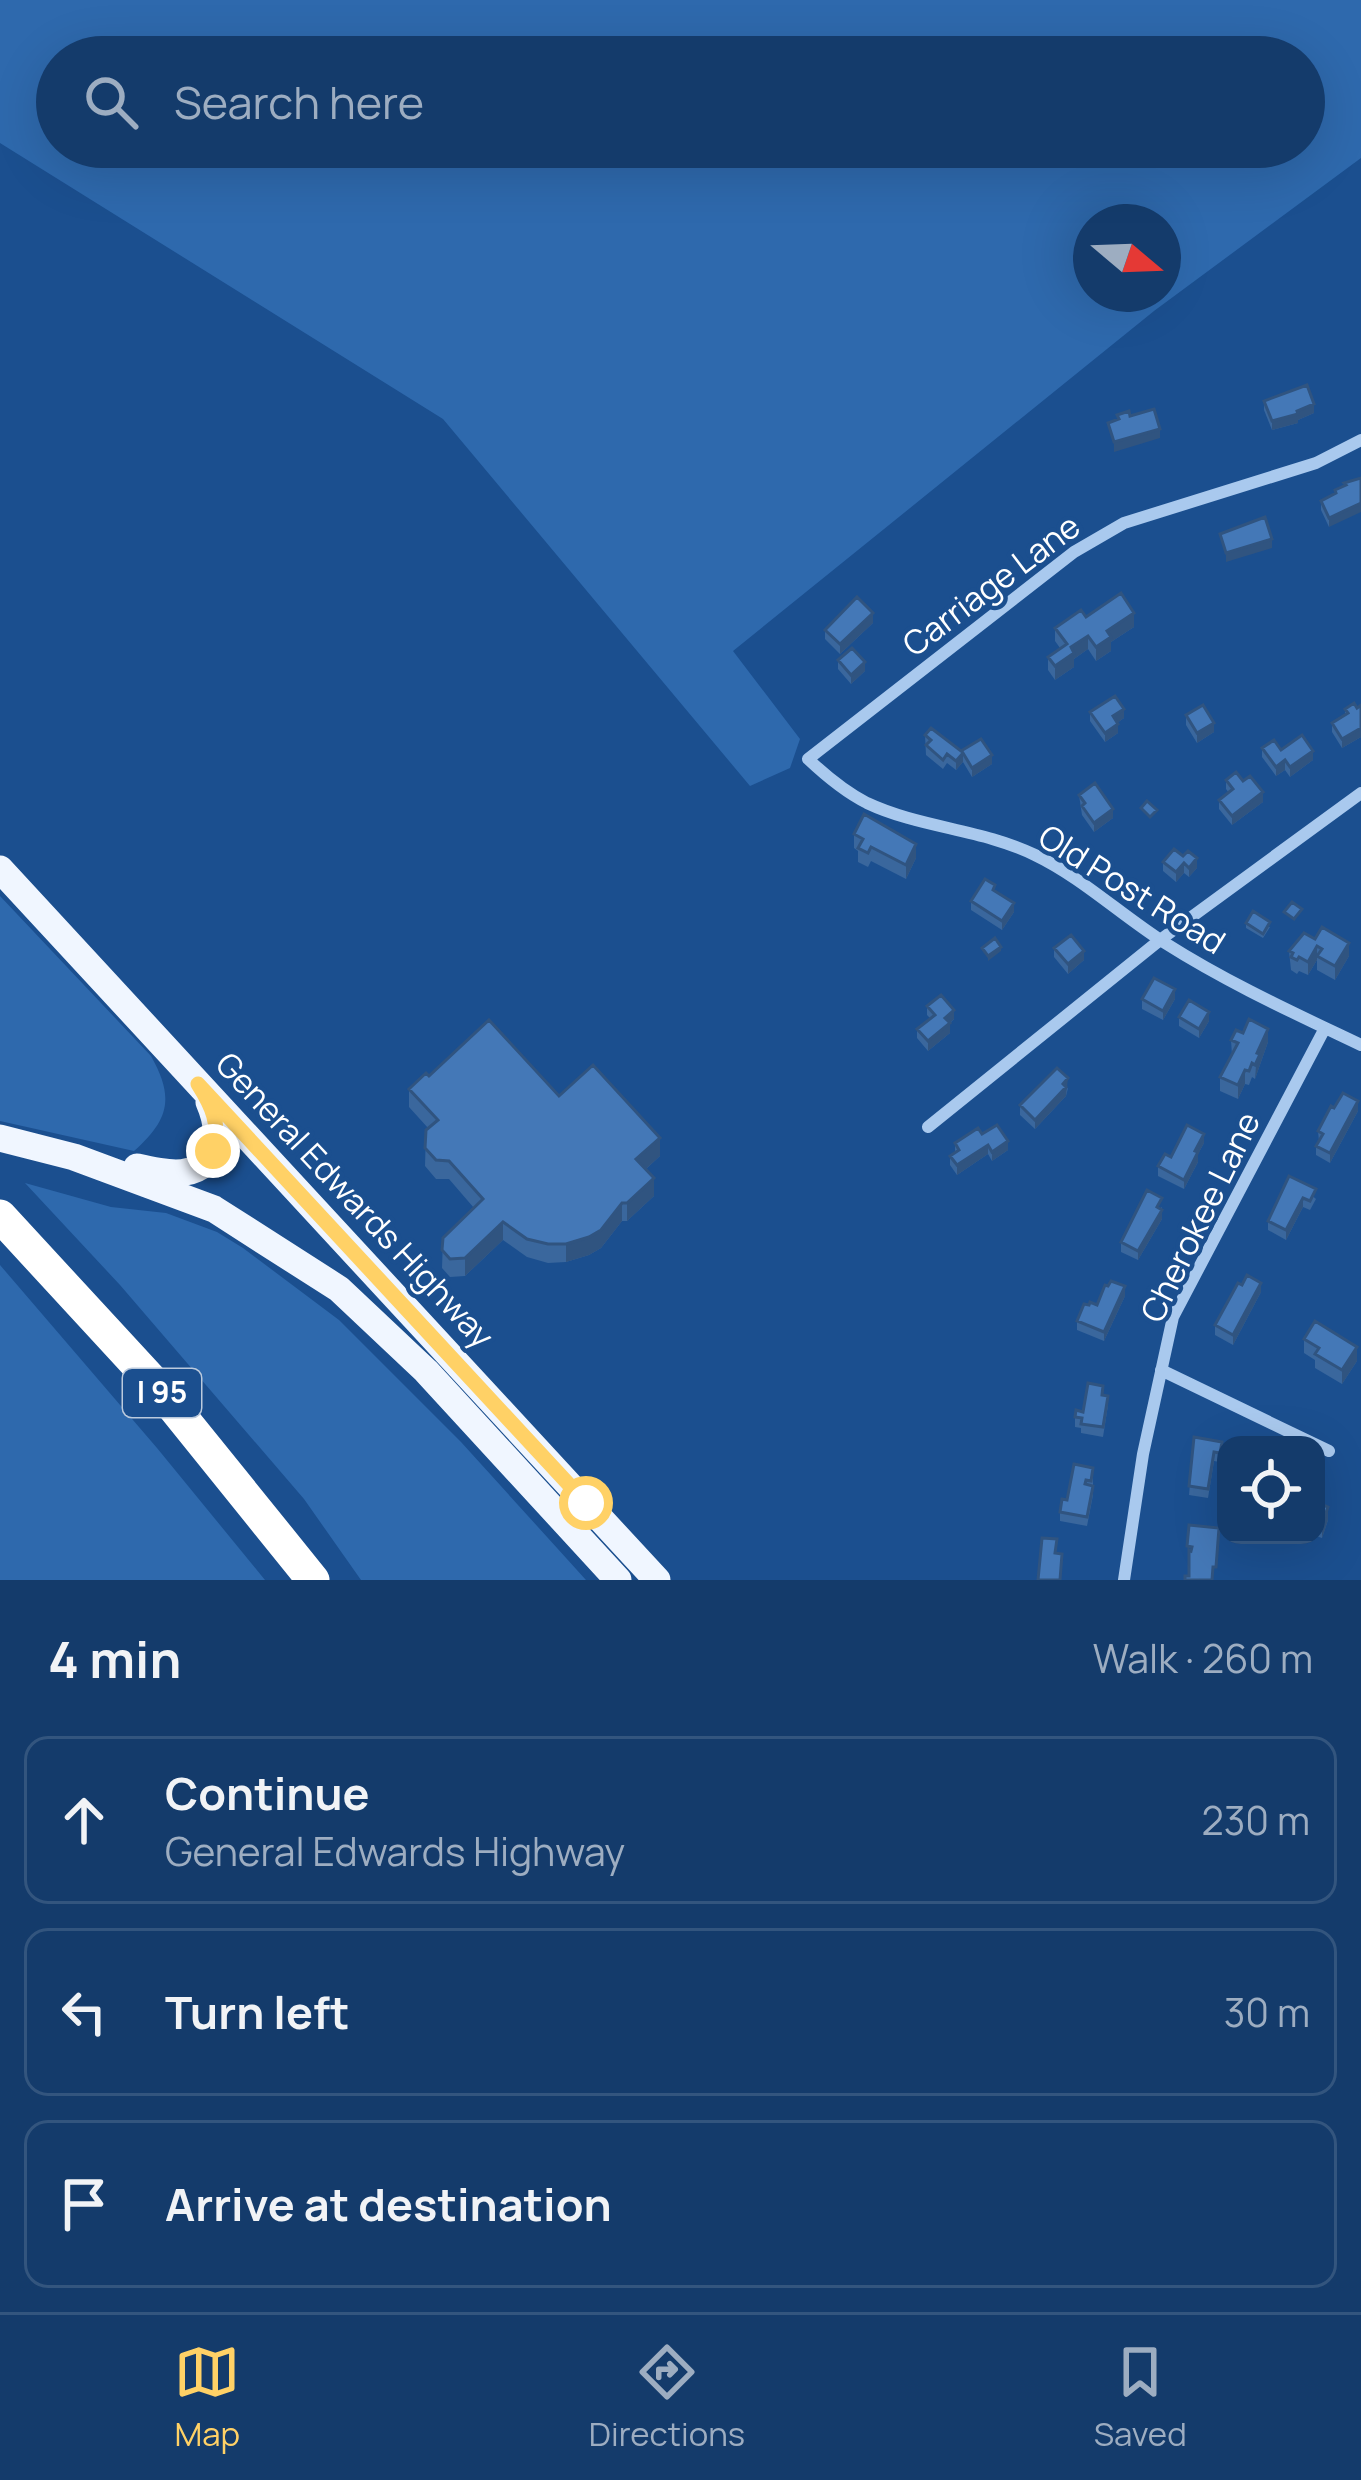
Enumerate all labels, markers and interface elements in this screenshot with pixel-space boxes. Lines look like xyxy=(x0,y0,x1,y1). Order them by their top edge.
search box xyxy=(36,36,1325,168)
icon: search xyxy=(78,69,144,135)
text: Search here xyxy=(174,71,424,133)
north arrow xyxy=(1073,204,1181,312)
street label: Carriage Lane xyxy=(893,503,1089,666)
street label: Old Post Road xyxy=(1030,813,1234,964)
street label: General Edwards Highway xyxy=(206,1042,505,1357)
street label: Cherokee Lane xyxy=(1129,1104,1270,1329)
route end xyxy=(186,1124,240,1178)
road number: I 95 xyxy=(123,1369,201,1417)
map controls xyxy=(1217,1436,1325,1544)
button: locate xyxy=(1217,1436,1325,1544)
route start xyxy=(559,1476,613,1530)
text: 4 min xyxy=(48,1624,181,1693)
text: Walk · 260 m xyxy=(1093,1631,1313,1685)
text: Continue xyxy=(165,1762,370,1824)
icon: ahead xyxy=(51,1787,117,1853)
text: 230 m xyxy=(1202,1793,1310,1847)
text: General Edwards Highway xyxy=(165,1824,625,1878)
icon: left xyxy=(51,1979,117,2045)
text: Turn left xyxy=(165,1981,350,2043)
text: 30 m xyxy=(1224,1985,1310,2039)
icon: arrive xyxy=(51,2171,117,2237)
text: Arrive at destination xyxy=(165,2173,612,2235)
tab: Map xyxy=(174,2339,240,2456)
tab: Directions xyxy=(589,2339,745,2456)
tab: Saved xyxy=(1094,2339,1187,2456)

